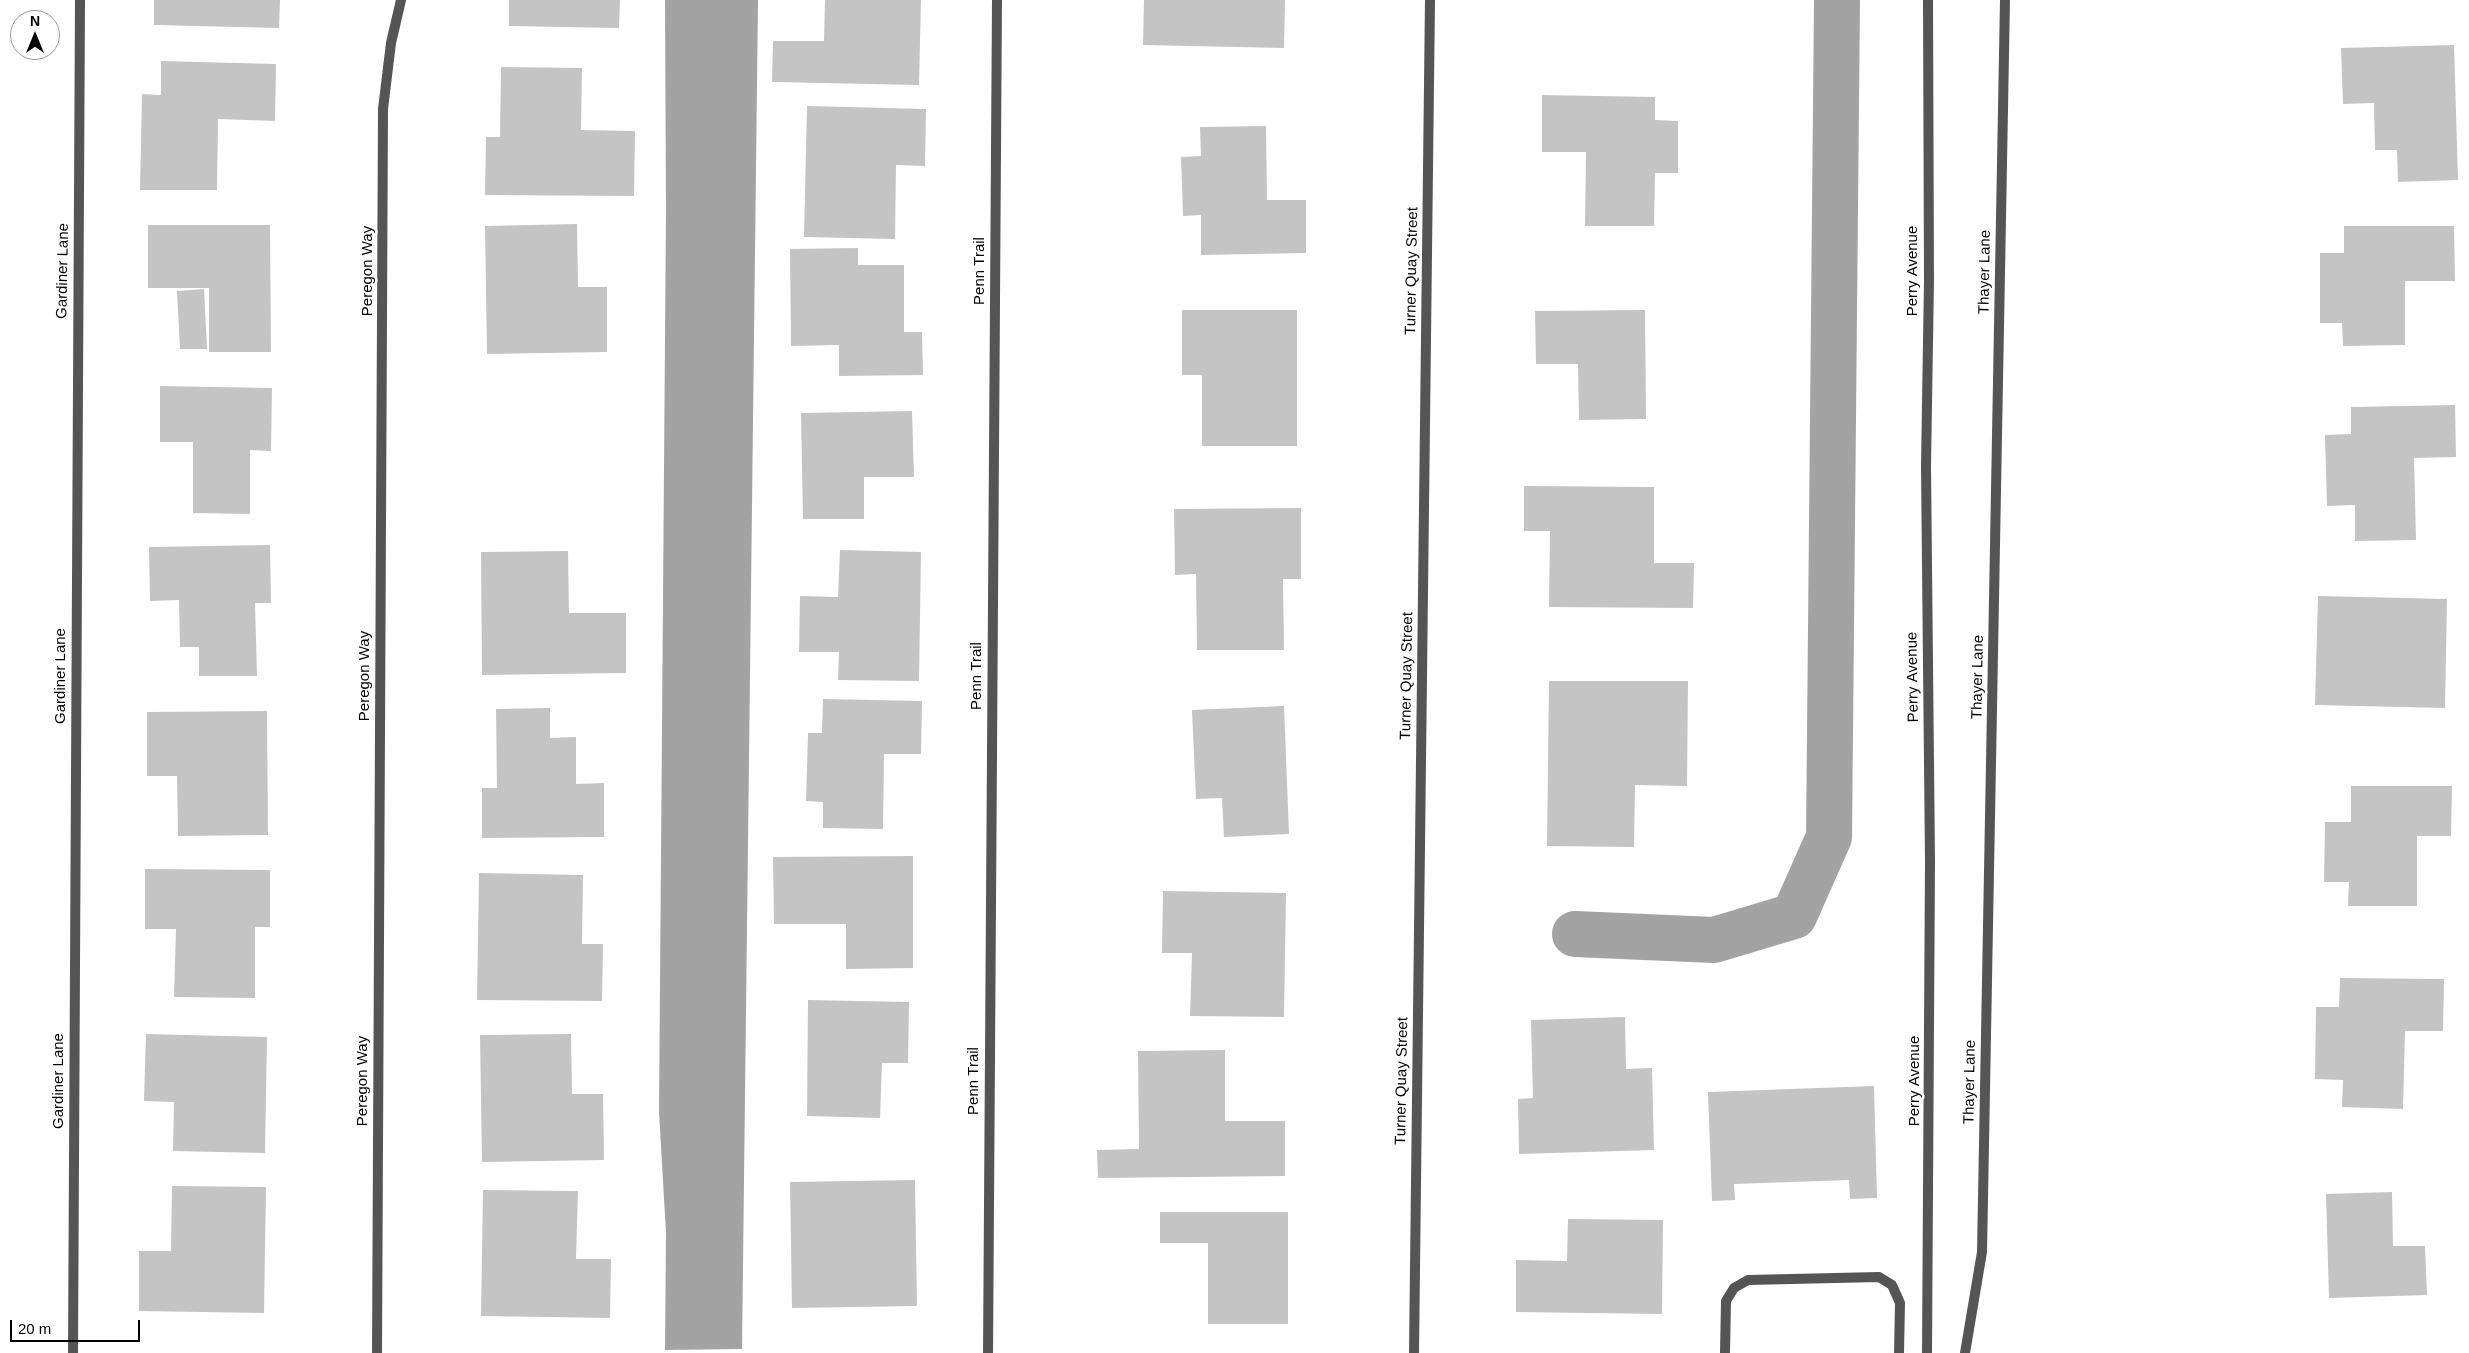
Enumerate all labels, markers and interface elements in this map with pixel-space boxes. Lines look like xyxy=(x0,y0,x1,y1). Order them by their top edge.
north arrow xyxy=(10,10,60,60)
text: N xyxy=(30,13,40,29)
street label: Turner Quay Street xyxy=(1402,207,1422,335)
street label: Gardiner Lane xyxy=(53,223,73,319)
street label: Peregon Way xyxy=(359,226,377,316)
street label: Perry Avenue xyxy=(1904,226,1922,316)
street label: Thayer Lane xyxy=(1975,230,1995,314)
street label: Penn Trail xyxy=(971,237,989,305)
street label: Turner Quay Street xyxy=(1397,612,1417,740)
street label: Gardiner Lane xyxy=(52,628,70,724)
street label: Peregon Way xyxy=(356,631,374,721)
street label: Perry Avenue xyxy=(1903,632,1923,722)
street label: Thayer Lane xyxy=(1968,635,1988,719)
street label: Penn Trail xyxy=(968,642,986,710)
street label: Turner Quay Street xyxy=(1392,1017,1412,1145)
street label: Gardiner Lane xyxy=(50,1033,68,1129)
street label: Peregon Way xyxy=(354,1036,372,1126)
street label: Perry Avenue xyxy=(1906,1036,1924,1126)
street label: Thayer Lane xyxy=(1960,1040,1980,1124)
street label: Penn Trail xyxy=(965,1047,983,1115)
scale bar xyxy=(12,1310,142,1342)
text: 20 m xyxy=(18,1320,51,1337)

